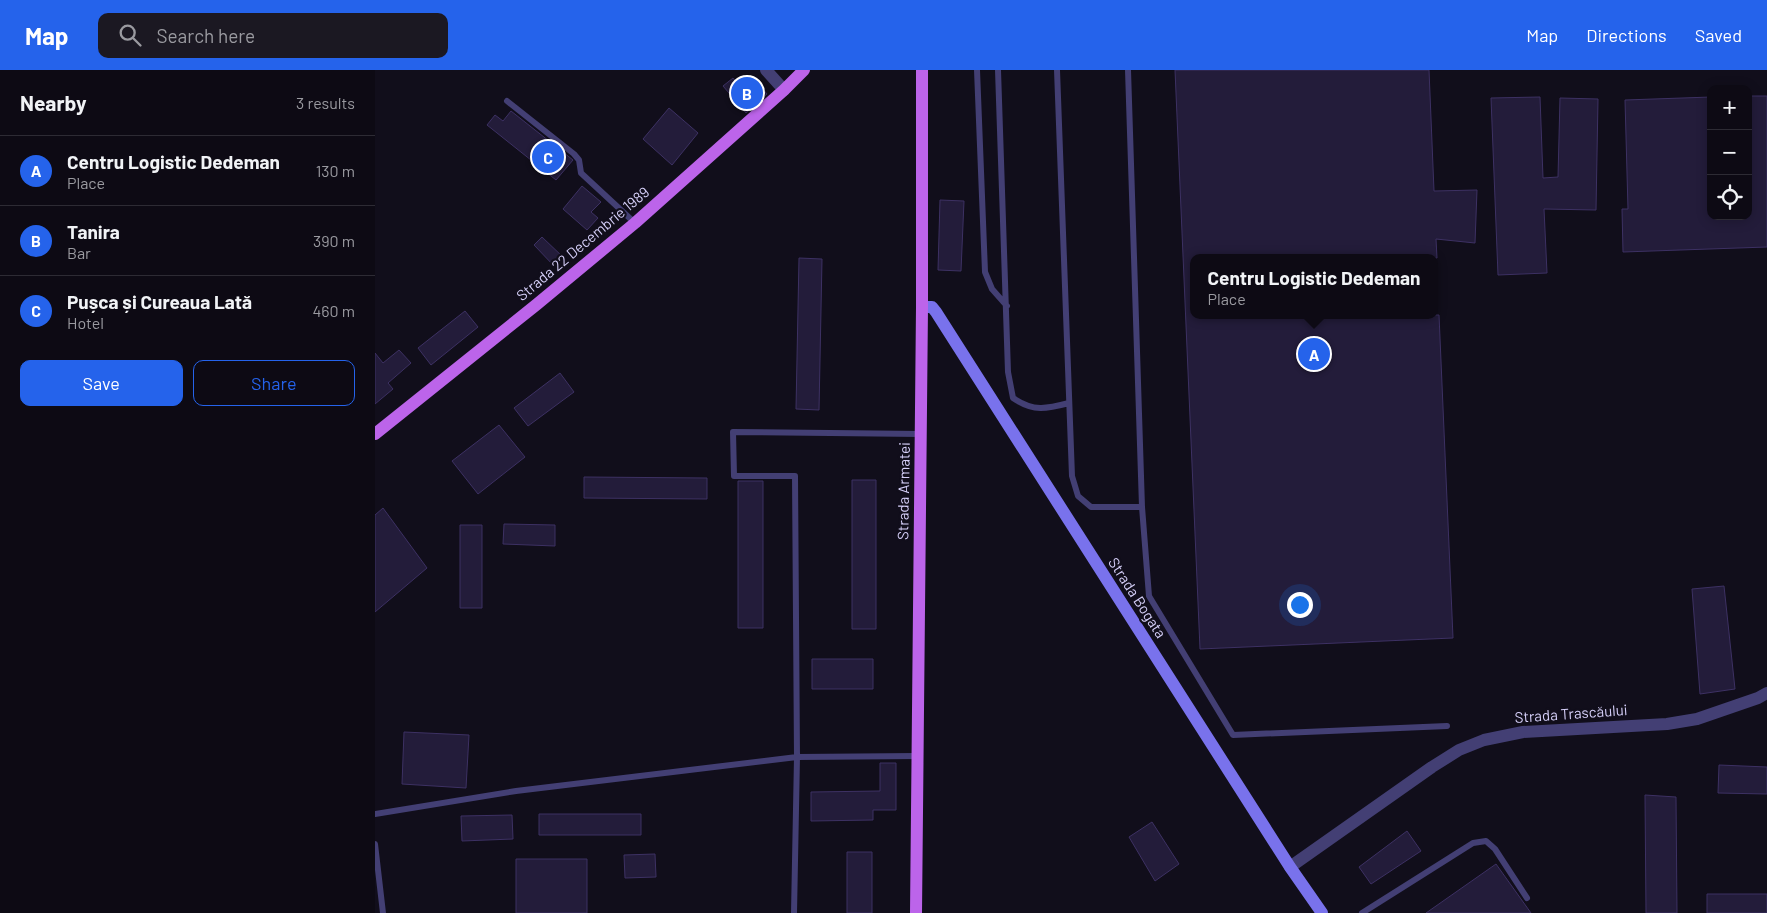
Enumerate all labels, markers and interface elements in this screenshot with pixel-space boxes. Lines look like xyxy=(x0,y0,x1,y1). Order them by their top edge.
search box xyxy=(98,13,448,58)
text: Map xyxy=(25,21,68,50)
icon: search xyxy=(116,21,144,49)
text: Search here xyxy=(156,24,255,47)
text: Map xyxy=(1526,24,1558,46)
text: Directions xyxy=(1586,24,1667,46)
text: Saved xyxy=(1695,24,1742,46)
pin: B xyxy=(731,74,763,112)
map controls xyxy=(1707,85,1752,220)
button: + xyxy=(1707,85,1752,130)
text: Nearby xyxy=(20,90,86,115)
text: 3 results xyxy=(296,93,355,112)
button: − xyxy=(1707,130,1752,175)
pin: C xyxy=(532,138,564,176)
text: Centru Logistic Dedeman xyxy=(67,150,280,173)
text: A xyxy=(31,161,41,180)
text: 130 m xyxy=(316,161,355,180)
text: Place xyxy=(67,173,105,192)
button: locate xyxy=(1707,175,1752,220)
street label: Strada 22 Decembrie 1989 xyxy=(512,182,652,304)
text: Tanira xyxy=(67,220,120,243)
text: B xyxy=(31,231,41,250)
text: 390 m xyxy=(313,231,355,250)
text: Bar xyxy=(67,243,91,262)
popup xyxy=(1190,254,1438,319)
text: Centru Logistic Dedeman xyxy=(1208,266,1420,289)
text: Place xyxy=(1208,289,1246,308)
text: Pușca și Cureaua Lată xyxy=(67,290,252,313)
text: C xyxy=(31,301,41,320)
text: 460 m xyxy=(312,301,355,320)
text: Hotel xyxy=(67,313,104,332)
pin: A xyxy=(1298,335,1330,373)
button: Save xyxy=(20,360,183,406)
button: Share xyxy=(193,360,355,406)
street label: Strada Armatei xyxy=(893,442,913,540)
street label: Strada Bogata xyxy=(1105,554,1171,641)
your location xyxy=(1287,592,1313,618)
street label: Strada Trascăului xyxy=(1514,700,1628,726)

